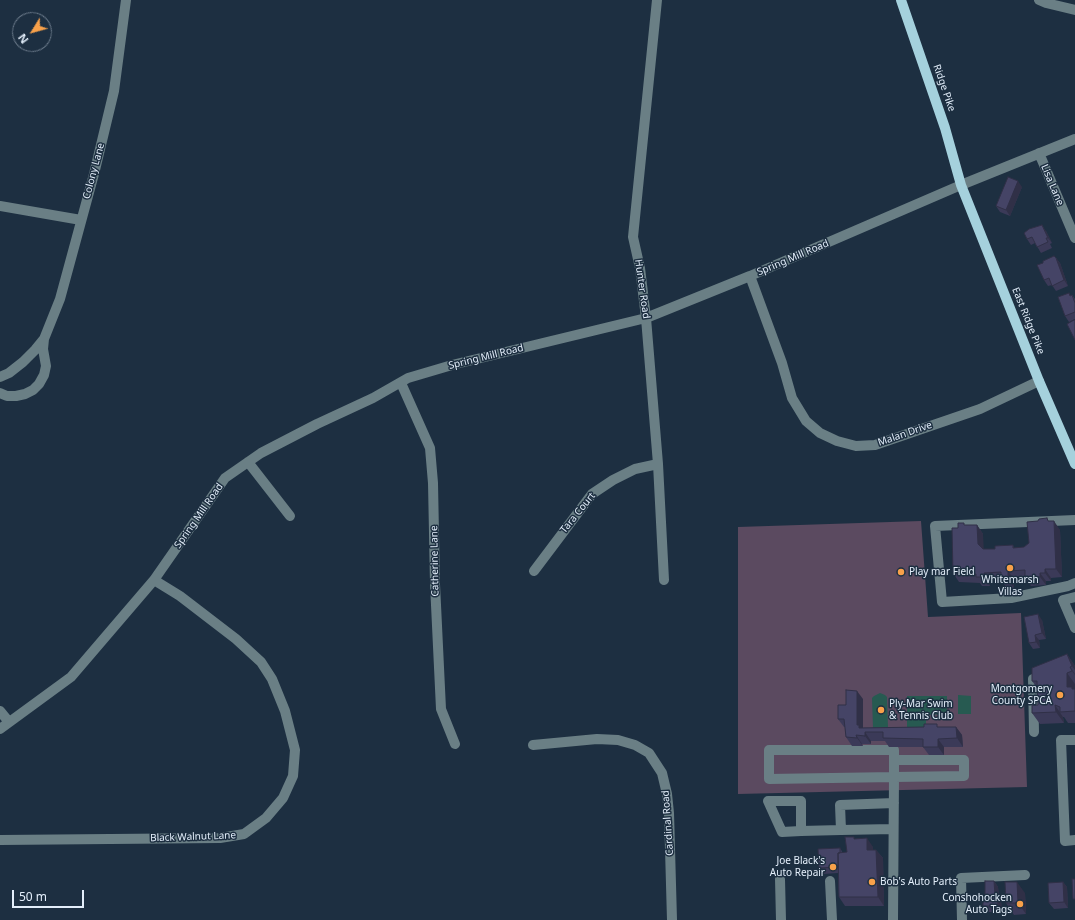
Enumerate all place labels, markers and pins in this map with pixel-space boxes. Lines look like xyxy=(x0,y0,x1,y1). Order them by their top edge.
marker: Whitemarsh Villas xyxy=(1005,563,1015,573)
place label: Play mar Field xyxy=(909,566,975,578)
marker: Play mar Field xyxy=(896,567,906,577)
place label: Whitemarsh Villas xyxy=(981,574,1039,598)
place label: Montgomery County SPCA xyxy=(991,683,1052,706)
marker: Montgomery County SPCA xyxy=(1055,690,1065,700)
place label: Ply-Mar Swim & Tennis Club xyxy=(889,698,953,722)
marker: Ply-Mar Swim & Tennis Club xyxy=(876,705,886,715)
place label: Joe Black's Auto Repair xyxy=(770,855,825,878)
marker: Joe Black's Auto Repair xyxy=(828,862,838,872)
place label: Bob's Auto Parts xyxy=(880,876,957,888)
marker: Bob's Auto Parts xyxy=(867,877,877,887)
place label: Conshohocken Auto Tags xyxy=(942,892,1012,916)
marker: Conshohocken Auto Tags xyxy=(1015,899,1025,909)

